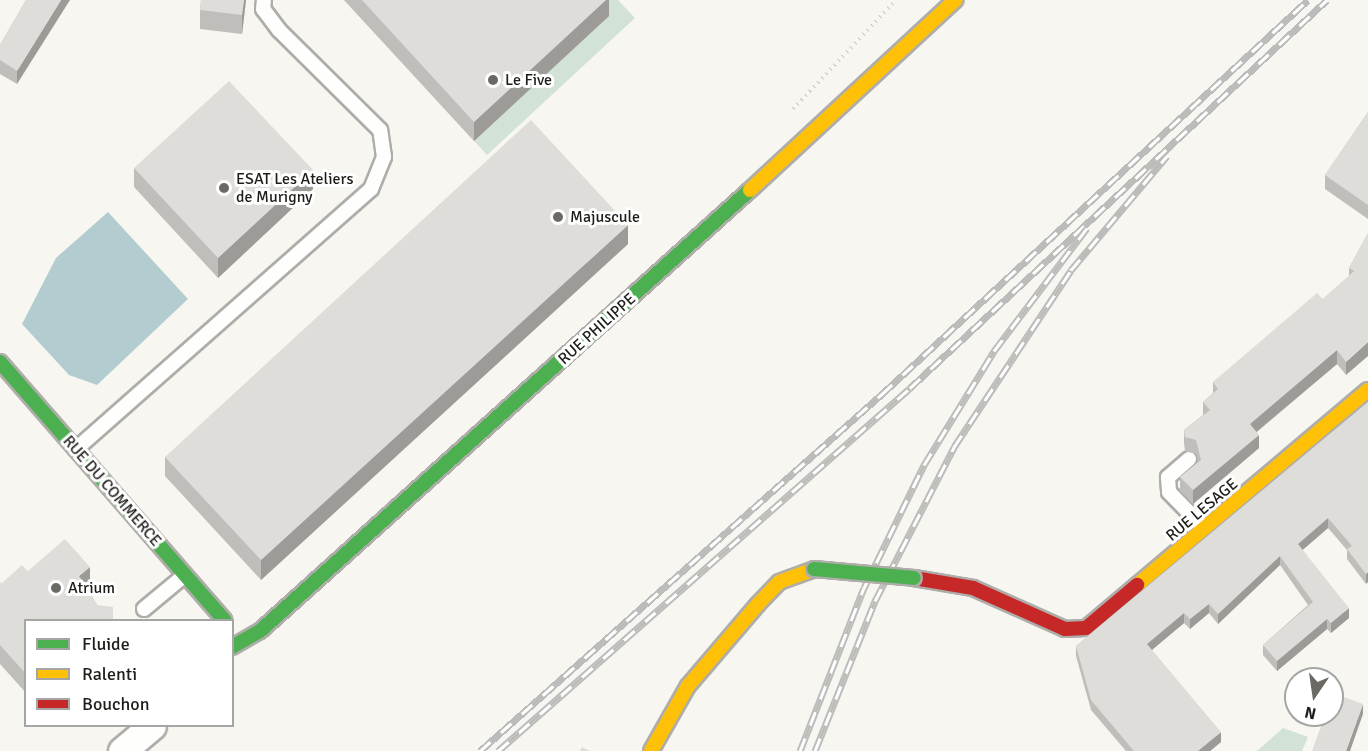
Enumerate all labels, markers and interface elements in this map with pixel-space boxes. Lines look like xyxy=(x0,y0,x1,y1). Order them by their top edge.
place label: Le Five xyxy=(505,70,552,90)
marker: Le Five xyxy=(486,73,500,87)
place label: ESAT Les Ateliers de Murigny xyxy=(236,169,353,207)
marker: ESAT Les Ateliers de Murigny xyxy=(217,181,231,195)
place label: Majuscule xyxy=(570,207,640,227)
marker: Majuscule xyxy=(551,210,565,224)
street label: RUE PHILIPPE xyxy=(554,289,640,369)
street label: RUE DU COMMERCE xyxy=(59,432,165,550)
street label: RUE LESAGE xyxy=(1162,474,1242,546)
place label: Atrium xyxy=(68,578,115,598)
marker: Atrium xyxy=(49,581,63,595)
legend xyxy=(24,619,234,727)
text: Fluide xyxy=(82,633,130,655)
text: Ralenti xyxy=(82,663,137,685)
north arrow xyxy=(1284,667,1344,727)
text: Bouchon xyxy=(82,693,150,715)
text: N xyxy=(1303,702,1318,724)

